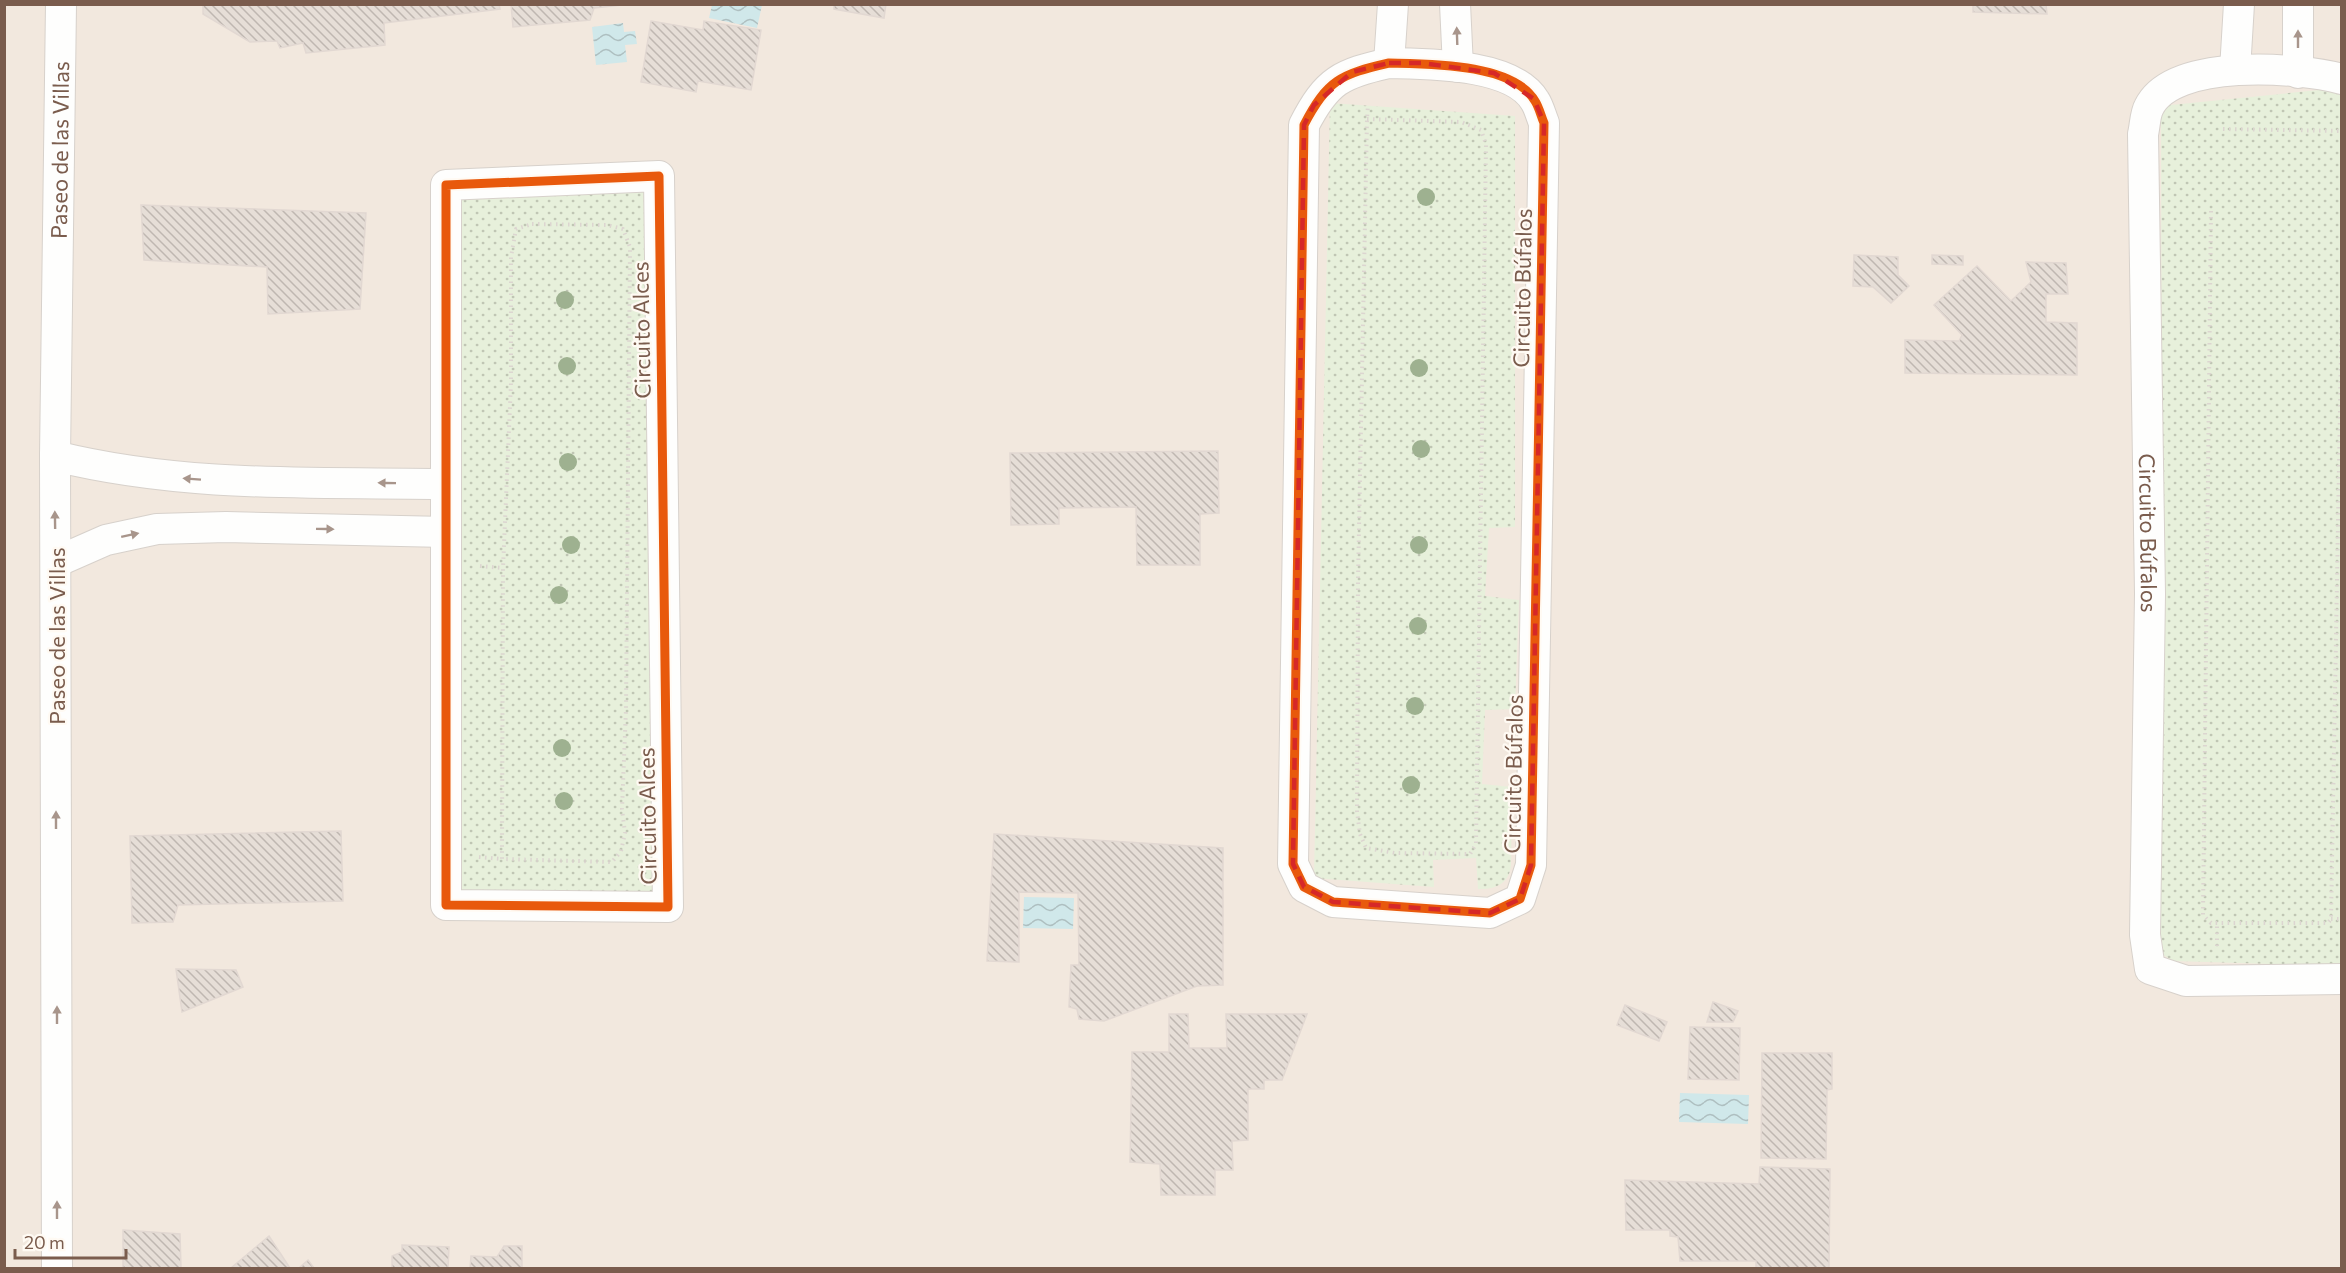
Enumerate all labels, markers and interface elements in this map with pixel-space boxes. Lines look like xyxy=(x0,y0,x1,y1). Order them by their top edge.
one-way arrow xyxy=(1452,26,1461,45)
one-way arrow xyxy=(2293,29,2303,48)
street label: Paseo de las Villas xyxy=(44,61,74,239)
street label: Circuito Búfalos xyxy=(1507,208,1537,368)
street label: Circuito Alces xyxy=(626,261,656,399)
street label: Circuito Búfalos xyxy=(2134,453,2164,613)
one-way arrow xyxy=(183,474,202,483)
one-way arrow xyxy=(378,478,397,488)
one-way arrow xyxy=(51,511,60,530)
one-way arrow xyxy=(315,524,334,534)
one-way arrow xyxy=(121,530,140,539)
street label: Paseo de las Villas xyxy=(43,547,70,725)
street label: Circuito Búfalos xyxy=(1498,694,1528,854)
street label: Circuito Alces xyxy=(632,747,662,885)
one-way arrow xyxy=(51,811,61,830)
one-way arrow xyxy=(52,1006,62,1025)
one-way arrow xyxy=(52,1201,62,1220)
scale bar xyxy=(15,1222,126,1260)
text: 20 m xyxy=(24,1231,65,1253)

